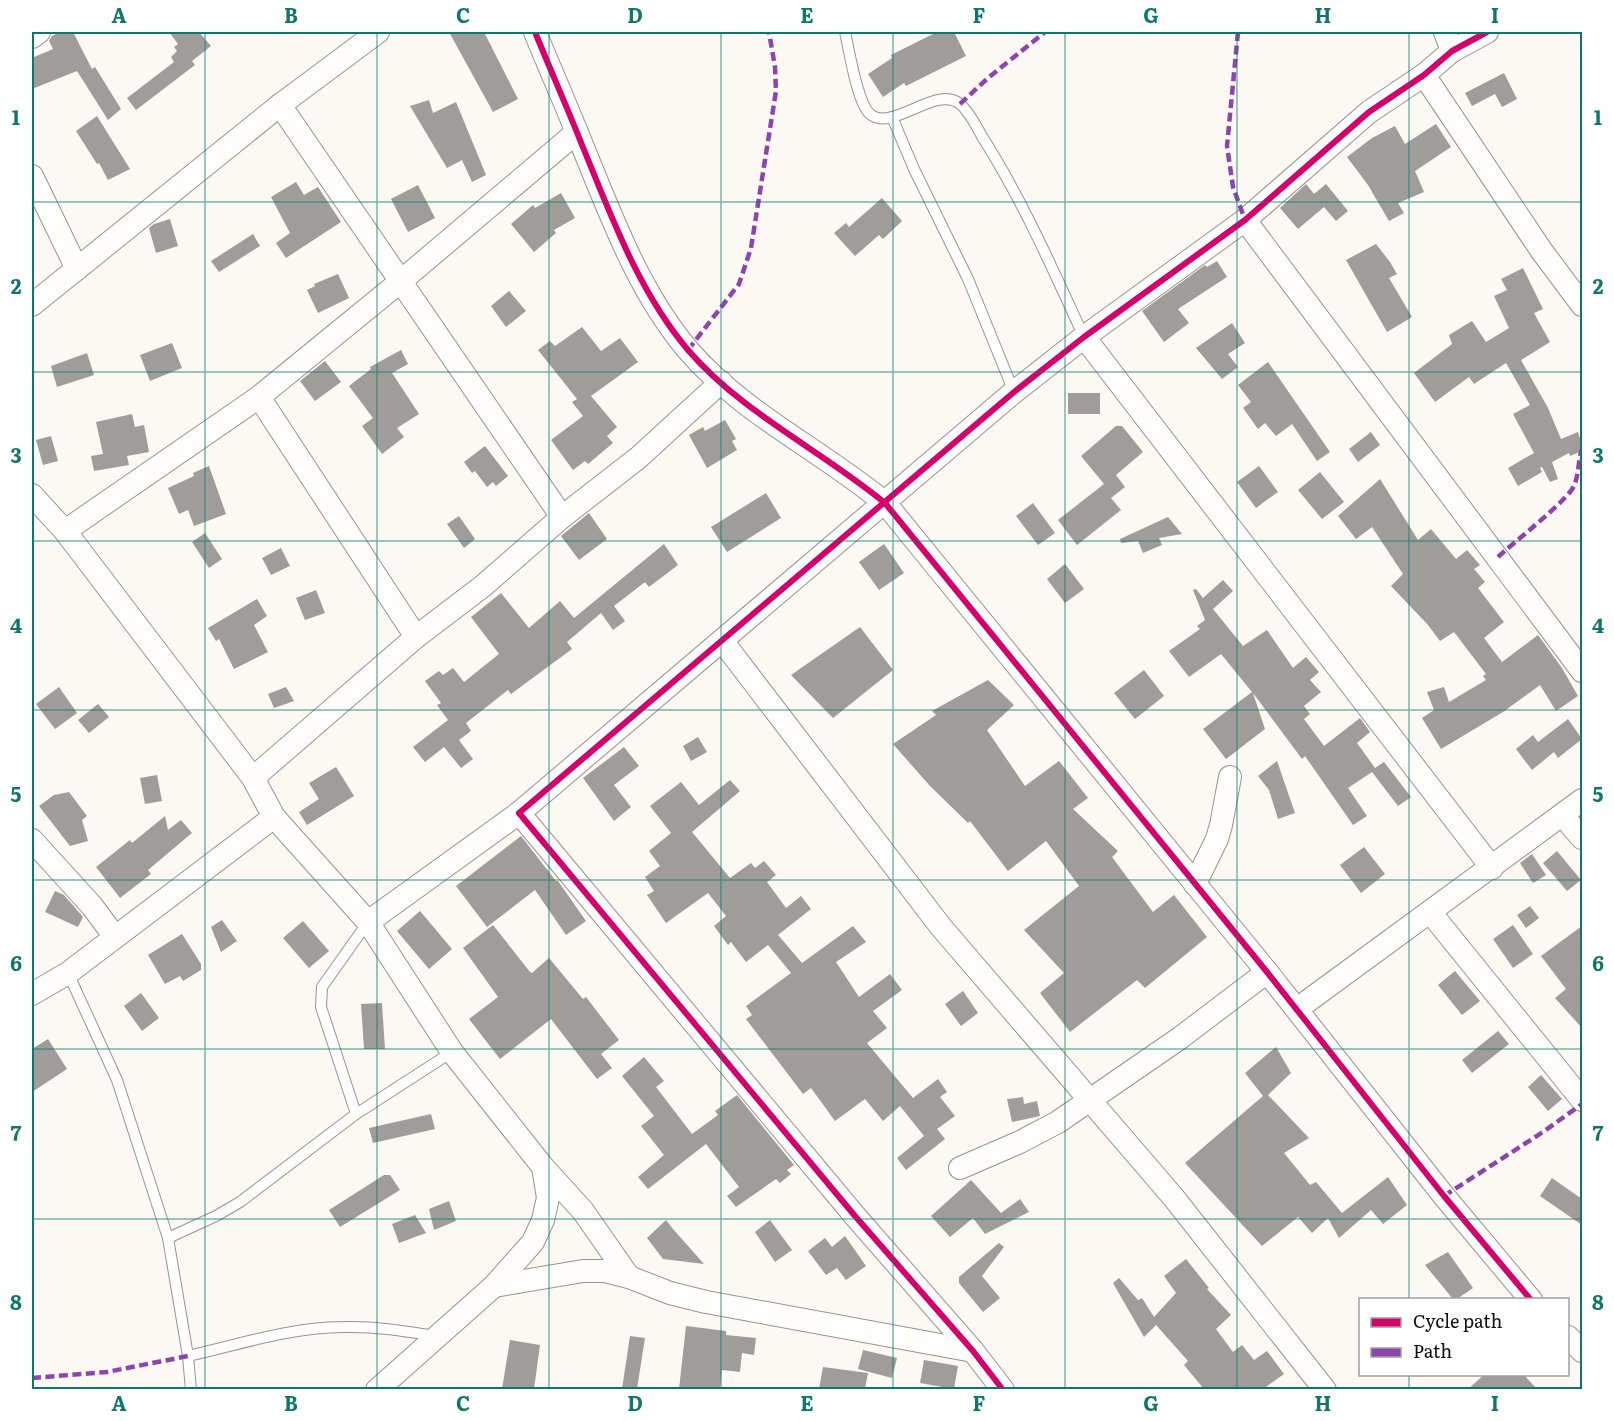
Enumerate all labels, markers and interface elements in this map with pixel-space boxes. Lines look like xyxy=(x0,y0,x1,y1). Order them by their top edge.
text: A xyxy=(111,0,127,29)
text: B xyxy=(284,0,298,29)
text: C xyxy=(456,0,470,29)
text: D xyxy=(627,0,643,29)
text: E xyxy=(800,0,814,29)
text: F xyxy=(973,0,986,29)
text: G xyxy=(1143,0,1159,29)
text: H xyxy=(1315,0,1331,29)
text: I xyxy=(1491,0,1499,29)
text: 1 xyxy=(12,101,20,131)
text: 1 xyxy=(1594,101,1602,131)
text: 2 xyxy=(11,270,22,300)
text: 2 xyxy=(1593,270,1604,300)
text: 3 xyxy=(10,439,22,469)
text: 3 xyxy=(1592,439,1604,469)
text: 4 xyxy=(10,609,22,639)
text: 4 xyxy=(1592,609,1604,639)
text: 5 xyxy=(11,778,22,808)
text: 5 xyxy=(1593,778,1604,808)
text: 6 xyxy=(10,947,22,977)
text: 6 xyxy=(1592,947,1604,977)
text: 7 xyxy=(11,1117,22,1147)
text: 7 xyxy=(1593,1117,1604,1147)
text: 8 xyxy=(10,1286,22,1316)
text: 8 xyxy=(1592,1286,1604,1316)
legend xyxy=(1359,1298,1569,1376)
text: Cycle path xyxy=(1413,1307,1502,1334)
text: Path xyxy=(1413,1337,1452,1364)
text: A xyxy=(111,1387,127,1417)
text: B xyxy=(284,1387,298,1417)
text: C xyxy=(456,1387,470,1417)
text: D xyxy=(627,1387,643,1417)
text: E xyxy=(800,1387,814,1417)
text: F xyxy=(973,1387,986,1417)
text: G xyxy=(1143,1387,1159,1417)
text: H xyxy=(1315,1387,1331,1417)
text: I xyxy=(1491,1387,1499,1417)

